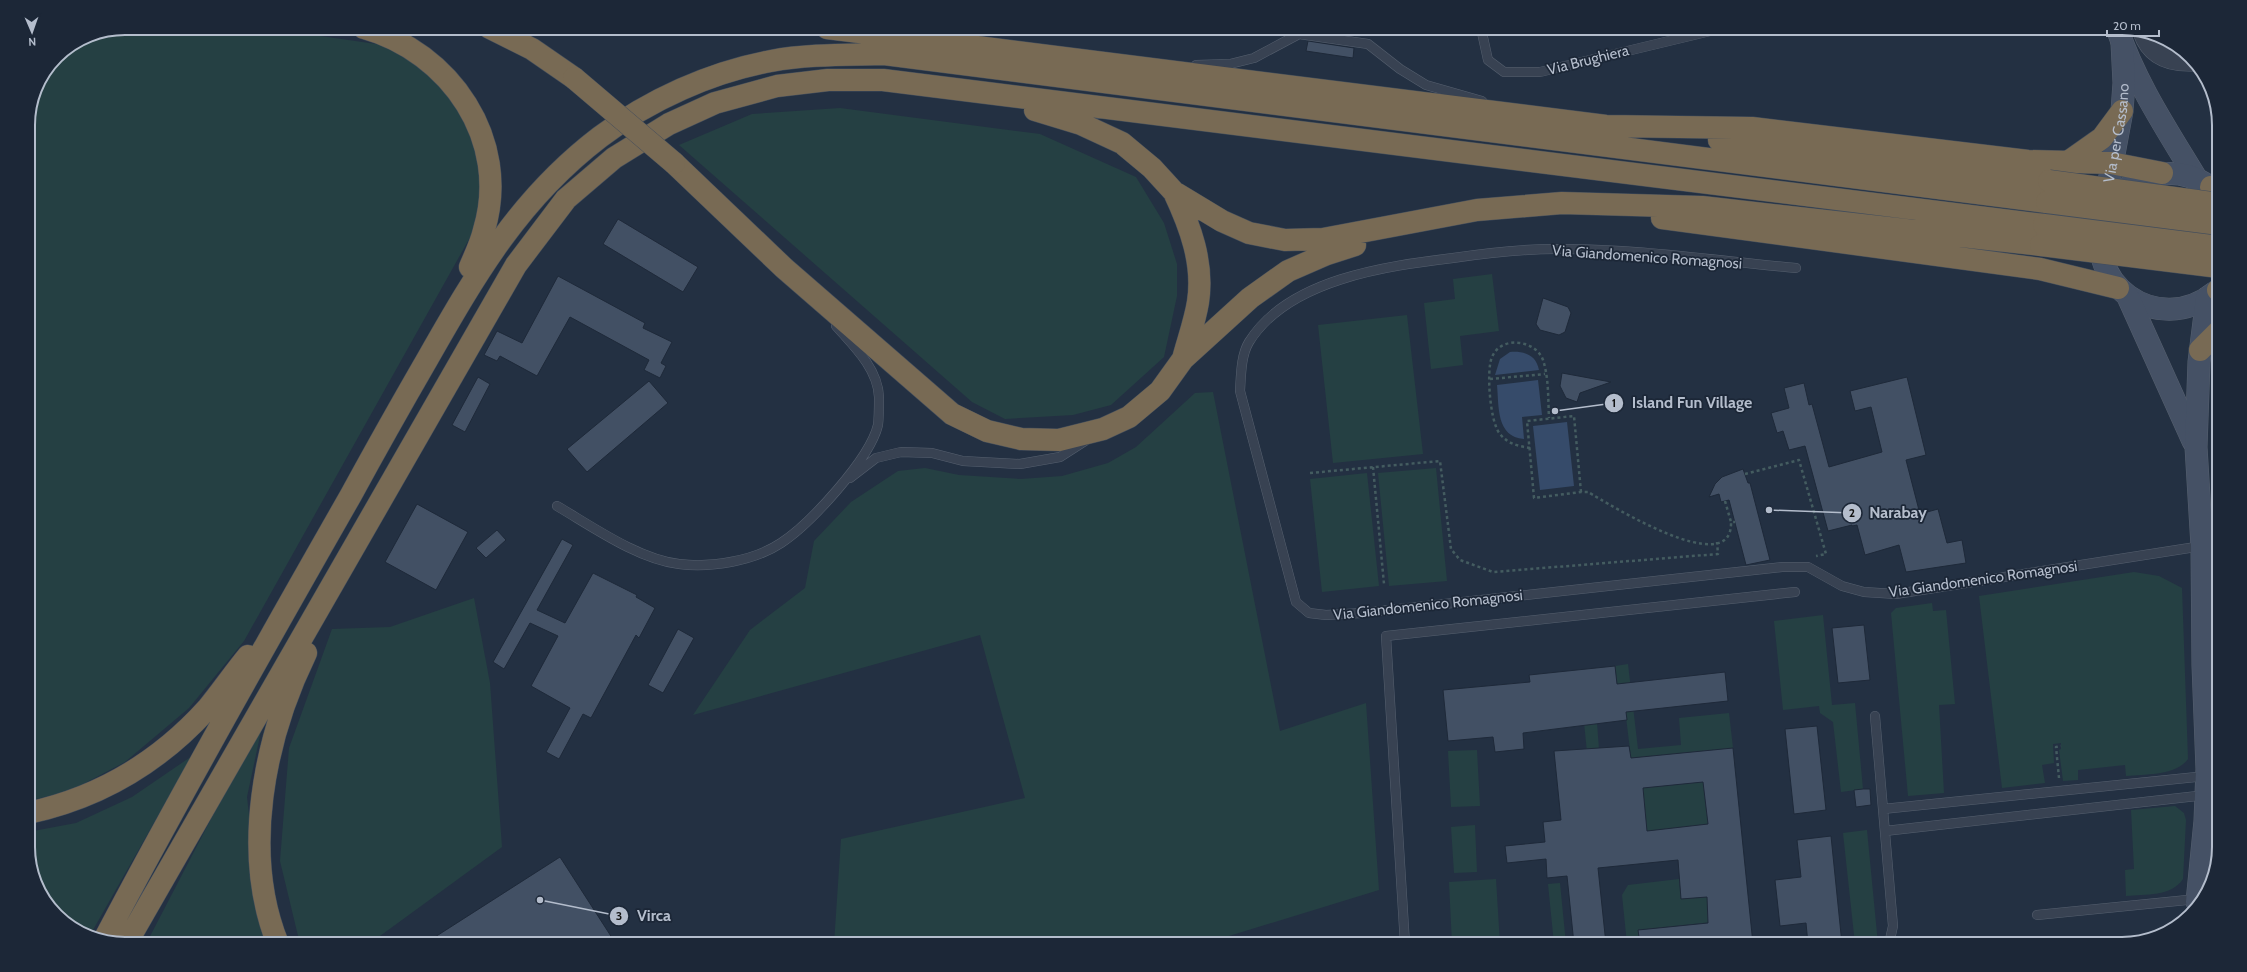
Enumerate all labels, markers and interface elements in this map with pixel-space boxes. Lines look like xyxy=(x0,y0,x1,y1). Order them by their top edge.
north arrow xyxy=(12,12,52,52)
scale bar xyxy=(2107,12,2159,38)
text: 20 m xyxy=(2113,18,2141,33)
text: N xyxy=(28,35,36,49)
street label: Via Brughiera xyxy=(1545,41,1631,79)
street label: Via per Cassano xyxy=(2100,83,2133,184)
street label: Via Giandomenico Romagnosi xyxy=(1551,241,1743,273)
callout: Island Fun Village xyxy=(1604,389,1760,417)
text: Island Fun Village xyxy=(1632,393,1752,412)
text: 1 xyxy=(1612,395,1616,410)
callout: Narabay xyxy=(1842,499,1935,527)
text: Narabay xyxy=(1869,503,1927,522)
text: 2 xyxy=(1849,505,1855,520)
street label: Via Giandomenico Romagnosi xyxy=(1887,557,2079,601)
street label: Via Giandomenico Romagnosi xyxy=(1332,586,1524,624)
callout: Virca xyxy=(609,902,679,930)
text: Virca xyxy=(637,906,671,925)
text: 3 xyxy=(616,908,622,923)

